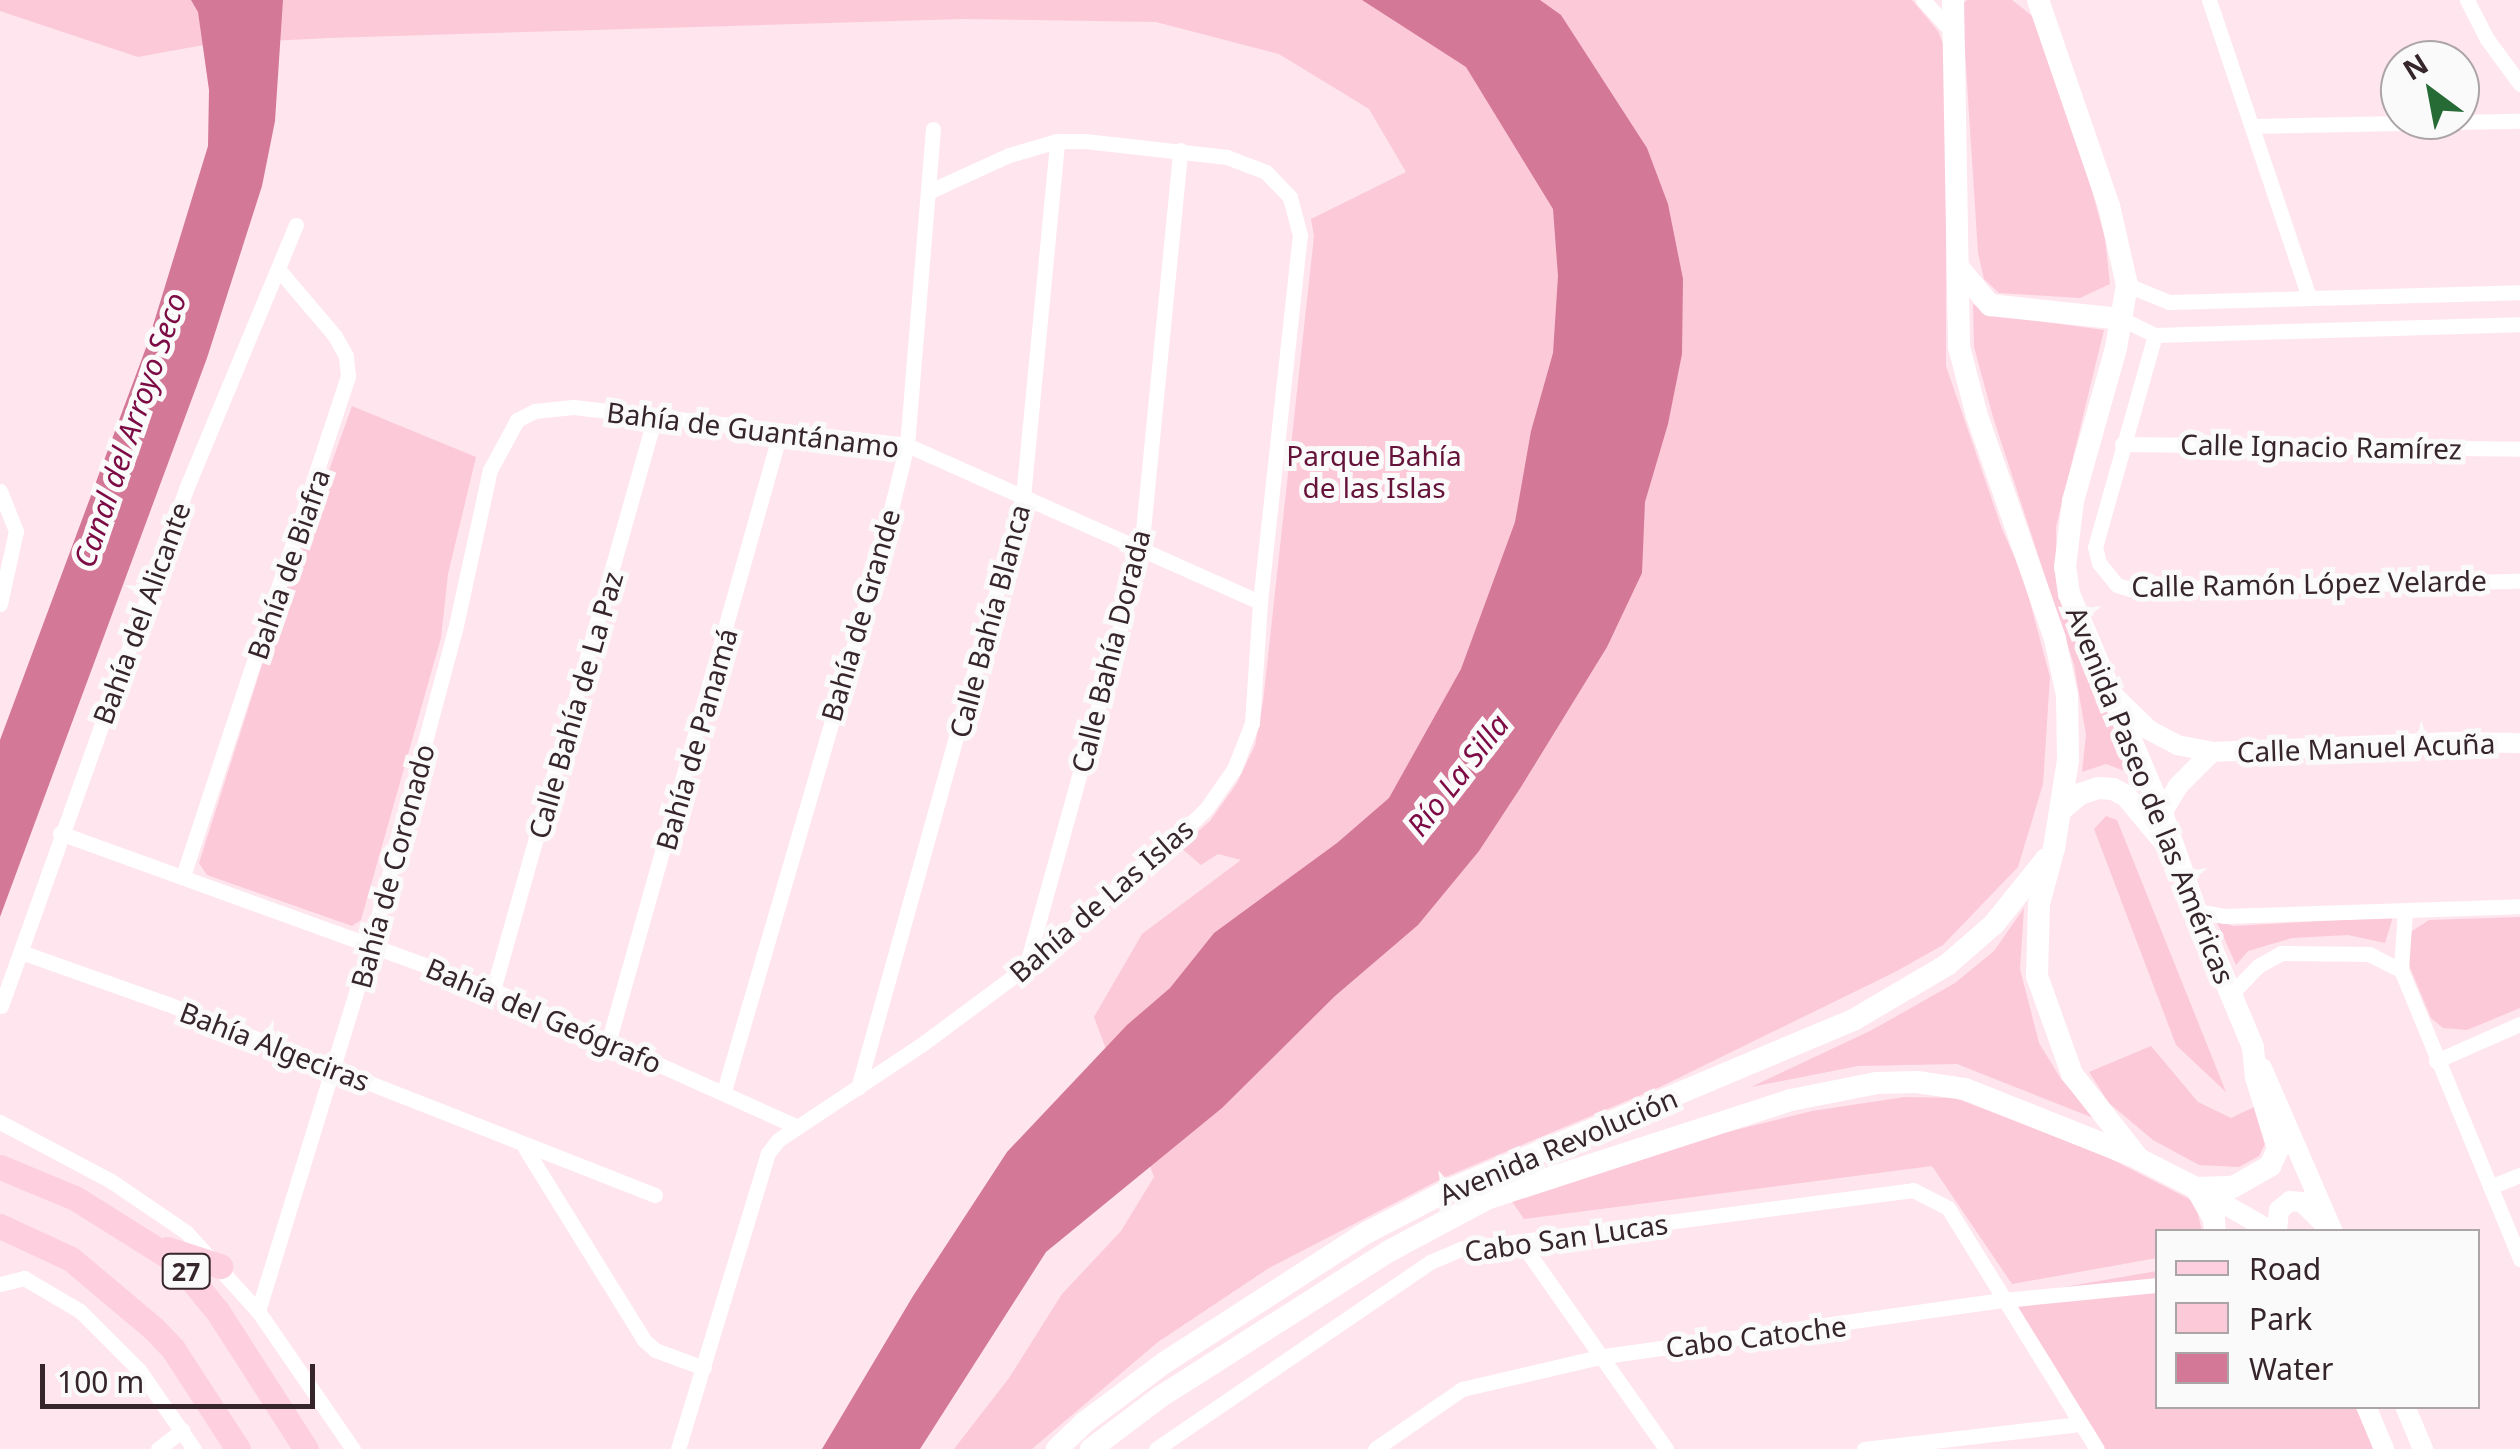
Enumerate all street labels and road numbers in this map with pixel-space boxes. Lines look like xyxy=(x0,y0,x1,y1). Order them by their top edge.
street label: Bahía de Guantánamo xyxy=(605,394,901,464)
street label: Calle Ignacio Ramírez xyxy=(2180,427,2462,465)
street label: Bahía de Biafra xyxy=(240,464,336,664)
street label: Bahía del Alicante xyxy=(85,497,197,729)
street label: Calle Bahía Blanca xyxy=(942,501,1036,741)
street label: Bahía de Grande xyxy=(814,505,906,725)
street label: Calle Bahía Dorada xyxy=(1064,526,1156,776)
street label: Calle Ramón López Velarde xyxy=(2131,563,2487,603)
street label: Calle Bahía de La Paz xyxy=(521,568,629,842)
street label: Avenida Paseo de las Américas xyxy=(2060,601,2242,989)
street label: Bahía de Panamá xyxy=(648,624,744,854)
street label: Calle Manuel Acuña xyxy=(2236,726,2496,768)
street label: Bahía de Coronado xyxy=(343,740,441,992)
street label: Bahía de Las Islas xyxy=(1002,811,1200,989)
street label: Bahía del Geógrafo xyxy=(421,950,667,1080)
street label: Bahía Algeciras xyxy=(175,994,375,1098)
street label: Avenida Revolución xyxy=(1434,1081,1682,1211)
street label: Cabo San Lucas xyxy=(1462,1206,1670,1268)
road number: 27 xyxy=(161,1251,211,1291)
street label: Cabo Catoche xyxy=(1664,1308,1848,1364)

